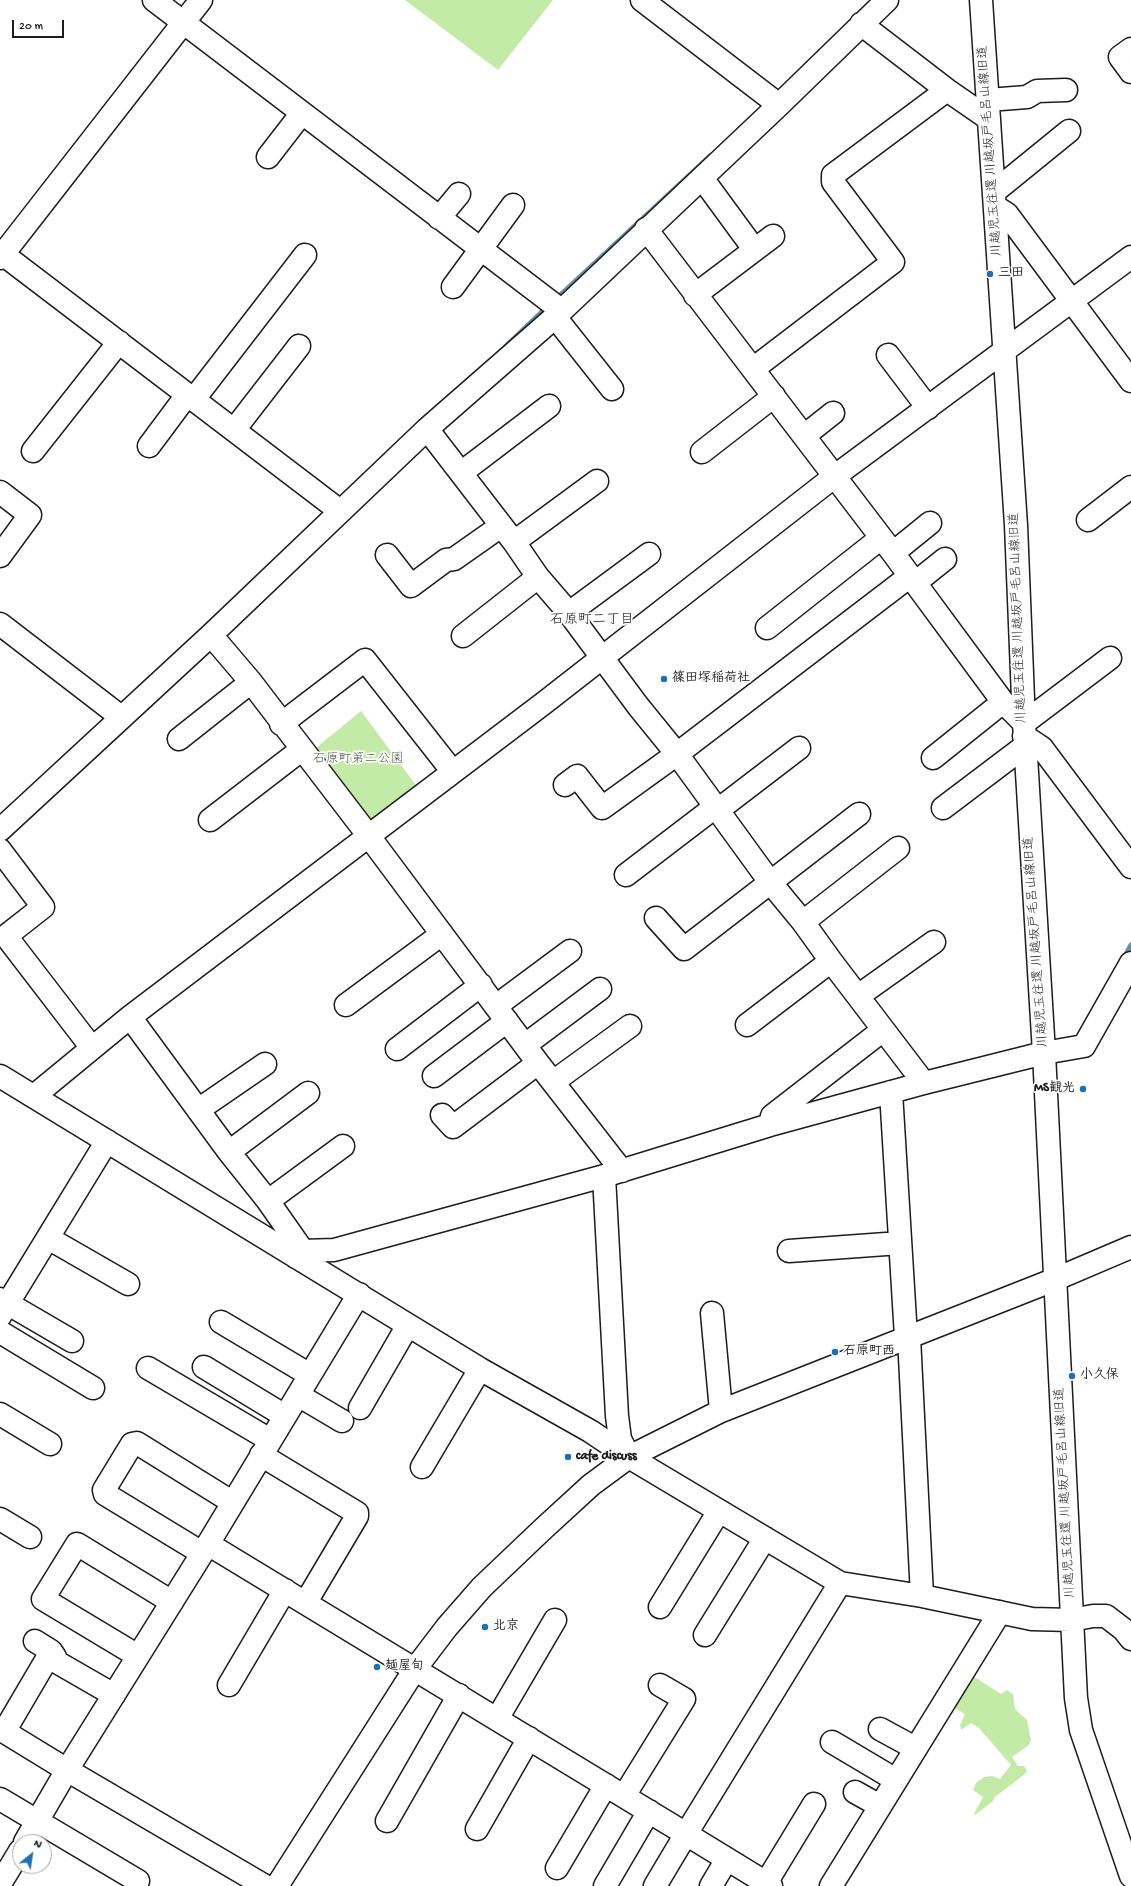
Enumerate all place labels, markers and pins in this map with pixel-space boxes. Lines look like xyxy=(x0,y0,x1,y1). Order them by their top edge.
place label: 三田 xyxy=(998,266,1024,282)
marker: 三田 xyxy=(985,269,995,279)
place label: 篠田塚稲荷社 xyxy=(672,671,750,687)
marker: 篠田塚稲荷社 xyxy=(659,674,669,684)
place label: MS観光 xyxy=(1034,1081,1075,1097)
marker: MS観光 xyxy=(1078,1084,1088,1094)
place label: 石原町西 xyxy=(843,1344,895,1360)
marker: 石原町西 xyxy=(830,1347,840,1357)
place label: 小久保 xyxy=(1080,1368,1119,1384)
marker: 小久保 xyxy=(1067,1371,1077,1381)
place label: cafe discuss xyxy=(576,1449,637,1465)
marker: cafe discuss xyxy=(563,1452,573,1462)
place label: 北京 xyxy=(493,1619,519,1635)
marker: 北京 xyxy=(480,1622,490,1632)
place label: 麺屋旬 xyxy=(385,1659,424,1675)
marker: 麺屋旬 xyxy=(372,1662,382,1672)

